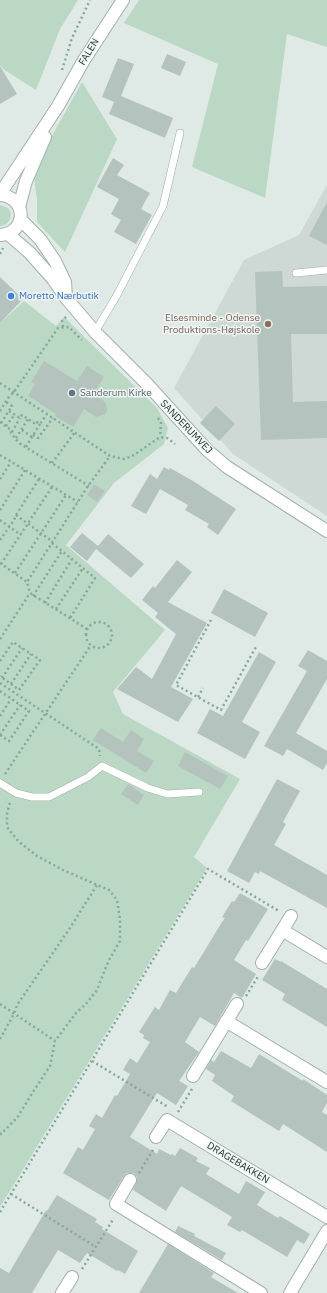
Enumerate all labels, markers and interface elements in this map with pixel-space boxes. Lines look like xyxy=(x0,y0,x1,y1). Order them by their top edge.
street label: FALEN xyxy=(76,36,102,68)
place label: Moretto Nærbutik xyxy=(19,290,99,302)
marker: Moretto Nærbutik xyxy=(6,291,16,301)
place label: Elsesminde - Odense Produktions-Højskole xyxy=(163,312,260,336)
marker: Elsesminde - Odense Produktions-Højskole xyxy=(263,319,273,329)
place label: Sanderum Kirke xyxy=(80,387,152,399)
marker: Sanderum Kirke xyxy=(67,388,77,398)
street label: SANDERUMVEJ xyxy=(157,398,215,456)
street label: DRAGEBAKKEN xyxy=(205,1140,271,1186)

